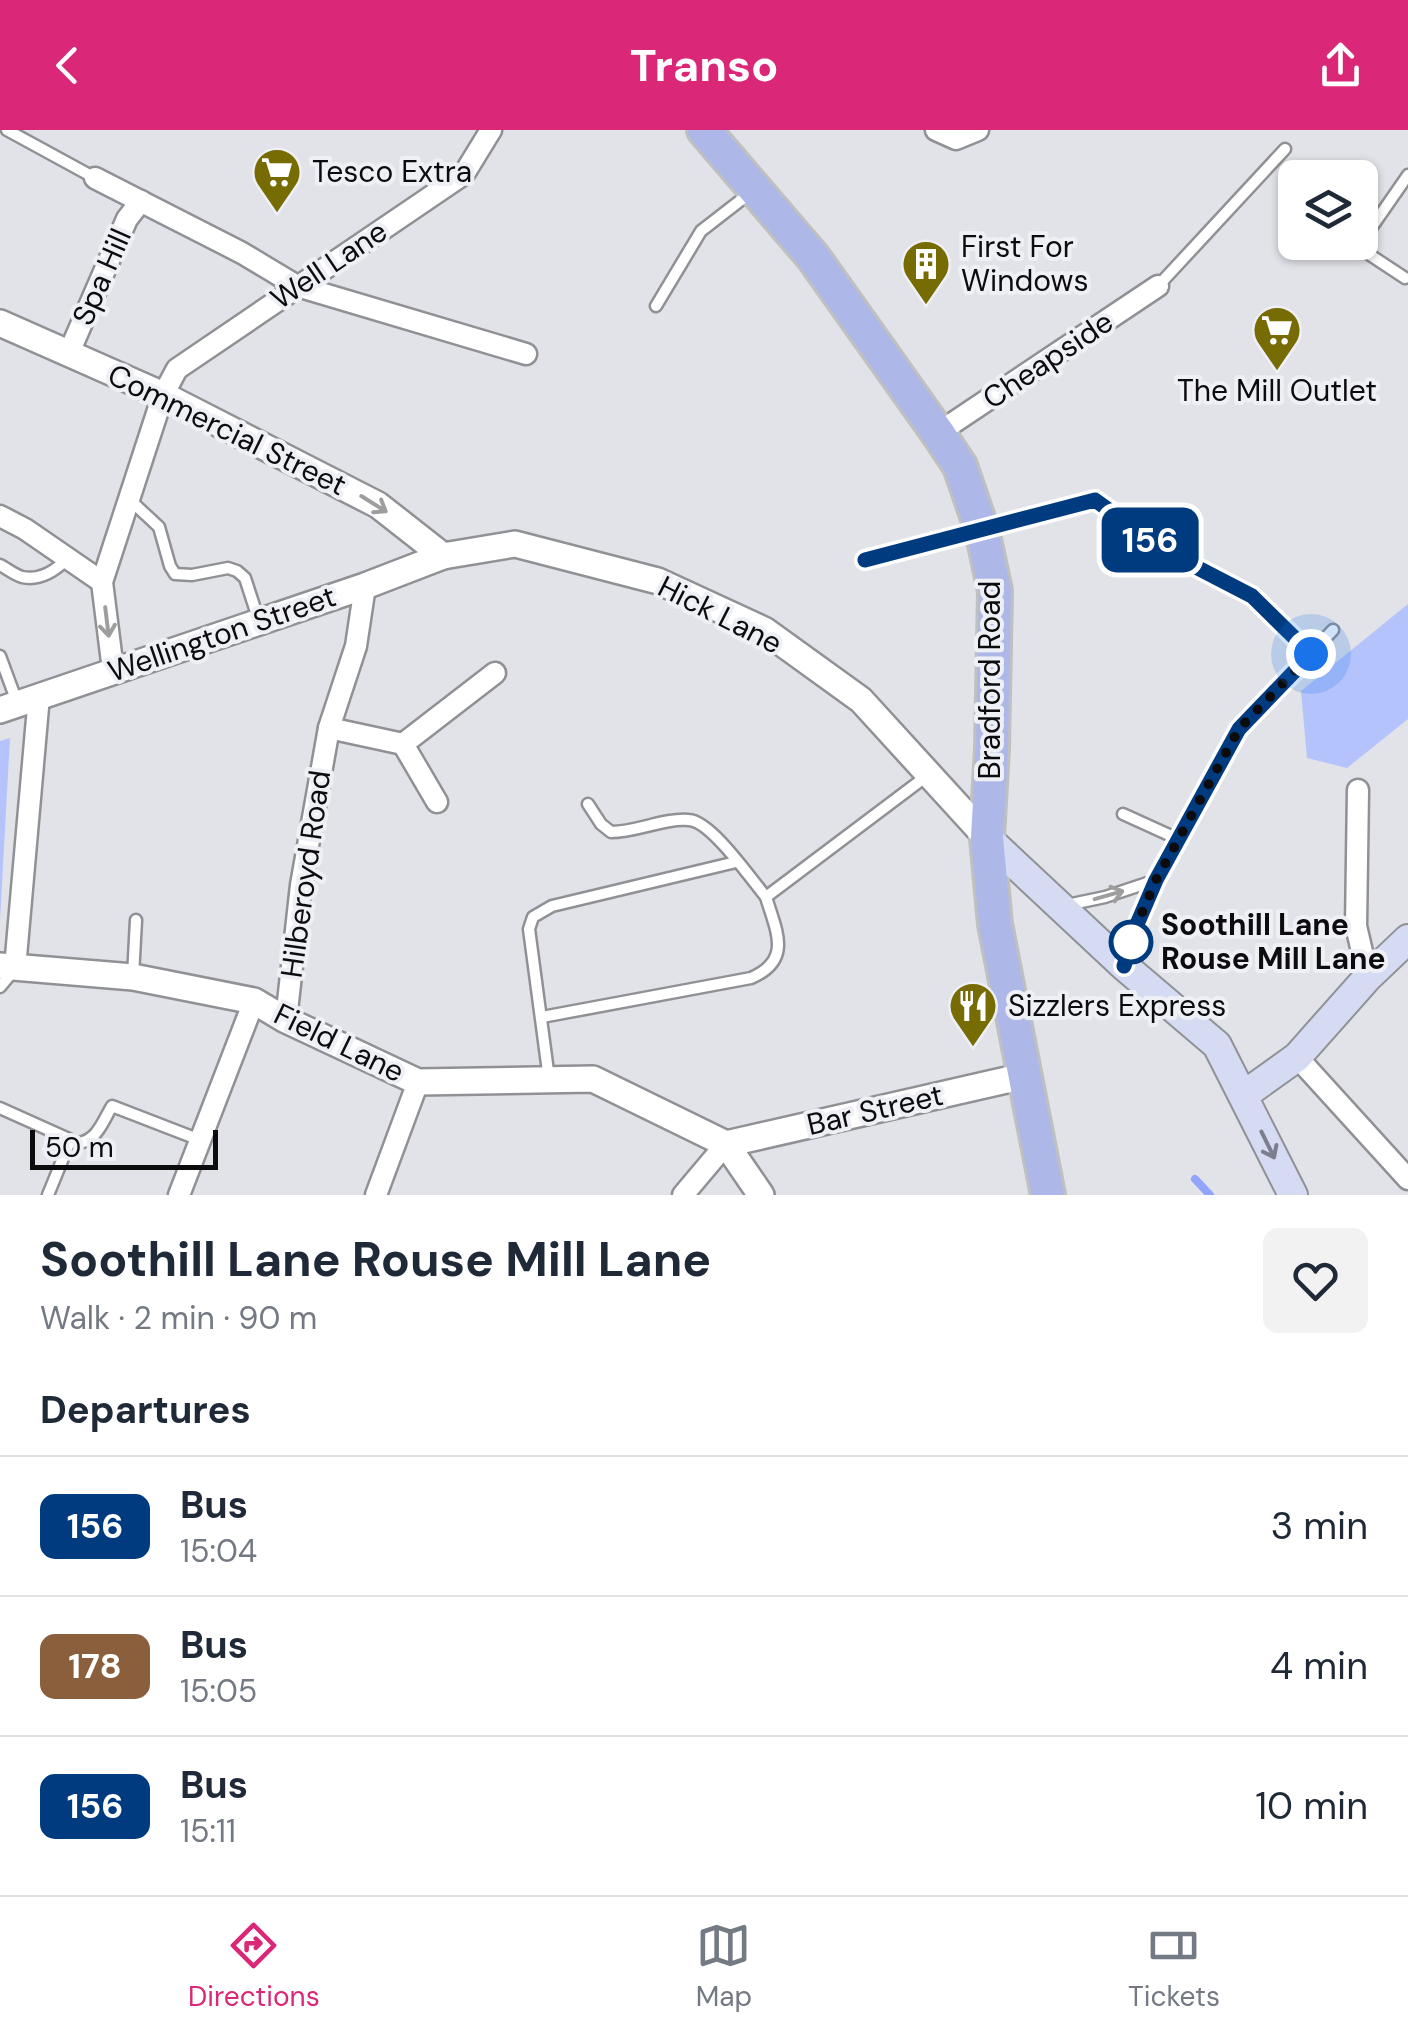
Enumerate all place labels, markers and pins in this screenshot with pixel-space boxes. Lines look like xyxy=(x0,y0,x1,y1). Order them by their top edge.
supermarket icon: Tesco Extra xyxy=(251,146,303,214)
place label: Tesco Extra xyxy=(312,152,472,191)
place label: First For Windows xyxy=(961,227,1088,300)
building icon: First For Windows xyxy=(900,238,952,306)
supermarket icon: The Mill Outlet xyxy=(1251,304,1303,372)
place label: The Mill Outlet xyxy=(1177,371,1377,410)
place label: Soothill Lane Rouse Mill Lane xyxy=(1161,905,1386,978)
marker: Soothill Lane Rouse Mill Lane xyxy=(1110,921,1152,963)
restaurant icon: Sizzlers Express xyxy=(947,980,999,1048)
place label: Sizzlers Express xyxy=(1008,986,1226,1025)

